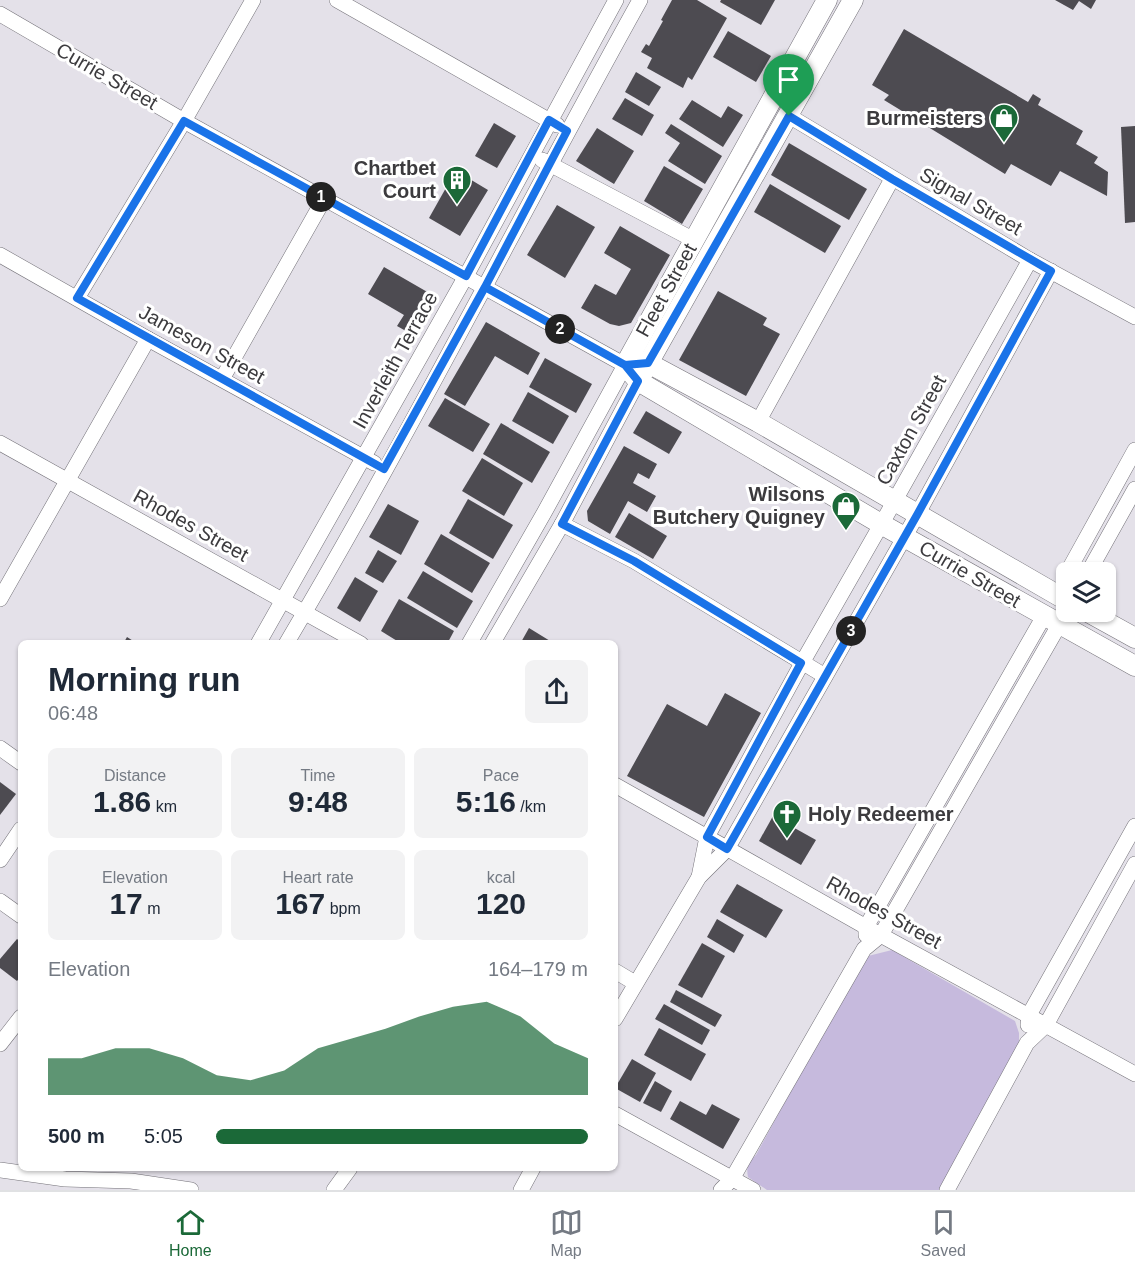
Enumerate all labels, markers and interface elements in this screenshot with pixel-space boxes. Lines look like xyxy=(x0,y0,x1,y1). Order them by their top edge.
street label: Currie Street xyxy=(52,38,162,114)
pin xyxy=(763,54,814,116)
icon: arrive xyxy=(772,63,805,96)
shop icon: Burmeisters xyxy=(988,102,1020,144)
place label: Burmeisters xyxy=(866,107,983,129)
place label: Chartbet Court xyxy=(354,157,436,202)
street label: Signal Street xyxy=(916,163,1026,239)
building icon: Chartbet Court xyxy=(441,164,473,206)
pin: 1 xyxy=(306,182,336,212)
text: 1 xyxy=(317,188,325,205)
street label: Fleet Street xyxy=(631,239,701,341)
street label: Inverleith Terrace xyxy=(348,288,442,432)
street label: Jameson Street xyxy=(135,300,269,388)
pin: 2 xyxy=(545,314,575,344)
text: 2 xyxy=(556,320,564,337)
street label: Caxton Street xyxy=(872,371,950,489)
place label: Wilsons Butchery Quigney xyxy=(653,483,826,528)
street label: Rhodes Street xyxy=(130,484,253,566)
shop icon: Wilsons Butchery Quigney xyxy=(830,490,862,532)
street label: Currie Street xyxy=(915,536,1025,612)
map controls xyxy=(1056,562,1116,622)
button: layers xyxy=(1056,562,1116,622)
pin: 3 xyxy=(836,616,866,646)
text: 3 xyxy=(847,622,855,639)
button: share xyxy=(525,660,588,723)
text: Morning run xyxy=(48,661,240,698)
text: 06:48 xyxy=(48,702,98,724)
text: Distance xyxy=(104,767,166,784)
text: Time xyxy=(301,767,335,784)
text: Pace xyxy=(483,767,519,784)
text: 1.86 xyxy=(93,785,151,818)
text: 9:48 xyxy=(288,785,348,818)
text: 5:16 xyxy=(456,785,516,818)
text: km xyxy=(151,798,177,815)
text: /km xyxy=(516,798,546,815)
church icon: Holy Redeemer xyxy=(771,798,803,840)
place label: Holy Redeemer xyxy=(808,803,954,825)
text: Elevation xyxy=(102,869,168,886)
text: Heart rate xyxy=(282,869,354,886)
text: kcal xyxy=(487,869,515,886)
street label: Rhodes Street xyxy=(823,871,946,953)
text: 17 xyxy=(109,887,143,920)
text: 167 xyxy=(275,887,325,920)
text: 120 xyxy=(476,887,526,920)
text: m xyxy=(143,900,161,917)
text: bpm xyxy=(325,900,361,917)
text: Elevation xyxy=(48,958,130,980)
text: 164–179 m xyxy=(488,958,588,980)
text: 500 m xyxy=(48,1125,105,1147)
text: 5:05 xyxy=(144,1125,183,1147)
tab: Home xyxy=(169,1206,212,1260)
tab: Map xyxy=(550,1206,583,1260)
tab: Saved xyxy=(921,1206,966,1260)

